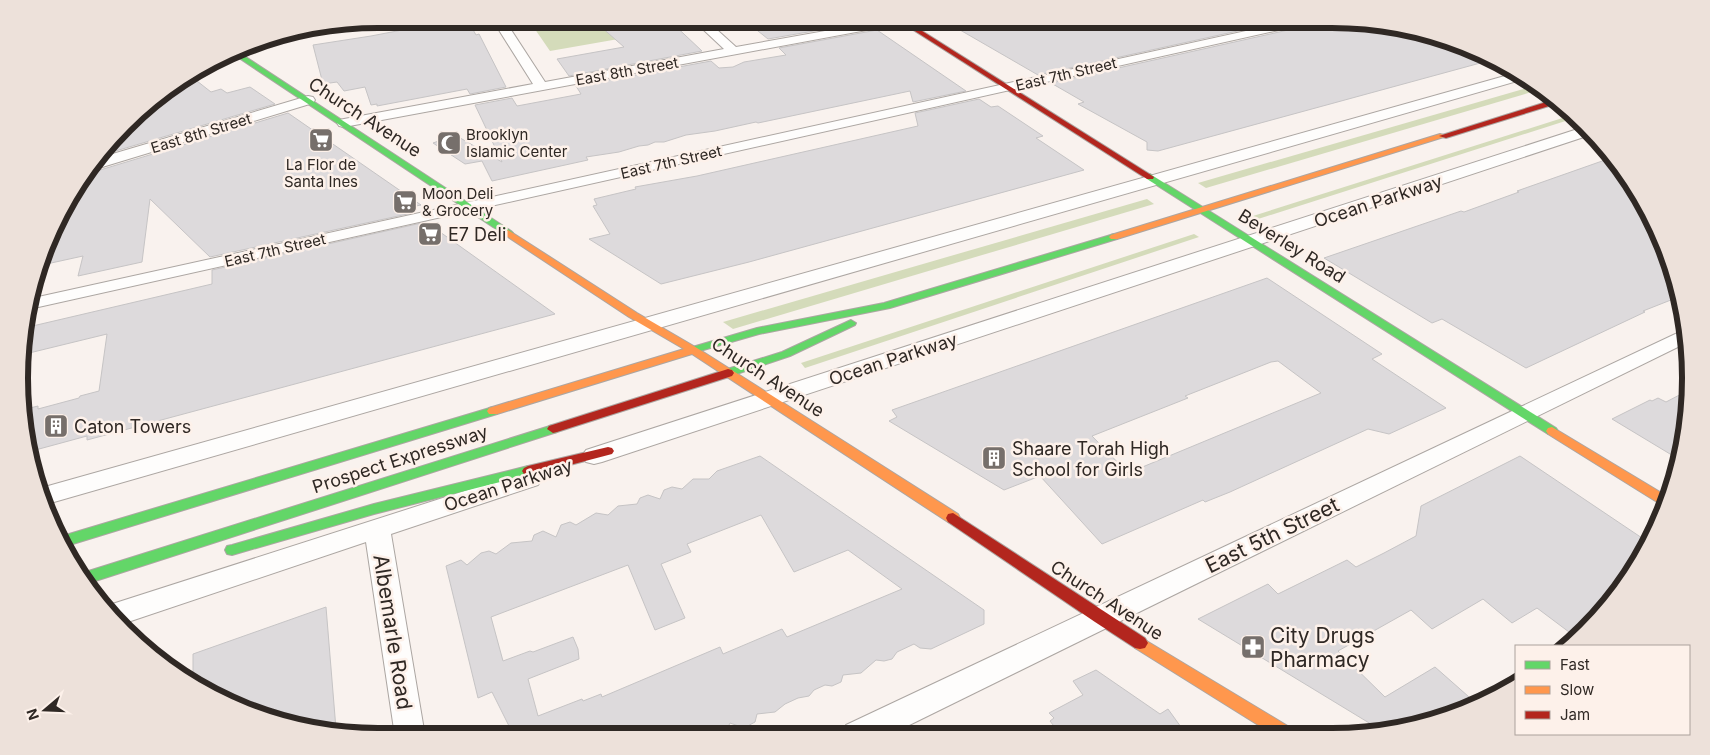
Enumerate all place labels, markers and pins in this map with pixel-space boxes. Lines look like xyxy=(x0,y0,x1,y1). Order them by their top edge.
place label: Brooklyn Islamic Center xyxy=(466,125,568,161)
supermarket icon: La Flor de Santa Ines xyxy=(308,127,334,153)
mosque icon: Brooklyn Islamic Center xyxy=(436,130,462,156)
place label: La Flor de Santa Ines xyxy=(284,155,358,191)
place label: Moon Deli & Grocery xyxy=(422,184,494,220)
supermarket icon: Moon Deli & Grocery xyxy=(392,189,418,215)
supermarket icon: E7 Deli xyxy=(417,221,443,247)
place label: E7 Deli xyxy=(448,224,506,245)
building icon: Caton Towers xyxy=(43,413,69,439)
place label: Caton Towers xyxy=(74,416,191,437)
place label: Shaare Torah High School for Girls xyxy=(1012,438,1169,480)
building icon: Shaare Torah High School for Girls xyxy=(981,445,1007,471)
place label: City Drugs Pharmacy xyxy=(1270,623,1375,672)
pharmacy icon: City Drugs Pharmacy xyxy=(1240,634,1266,660)

